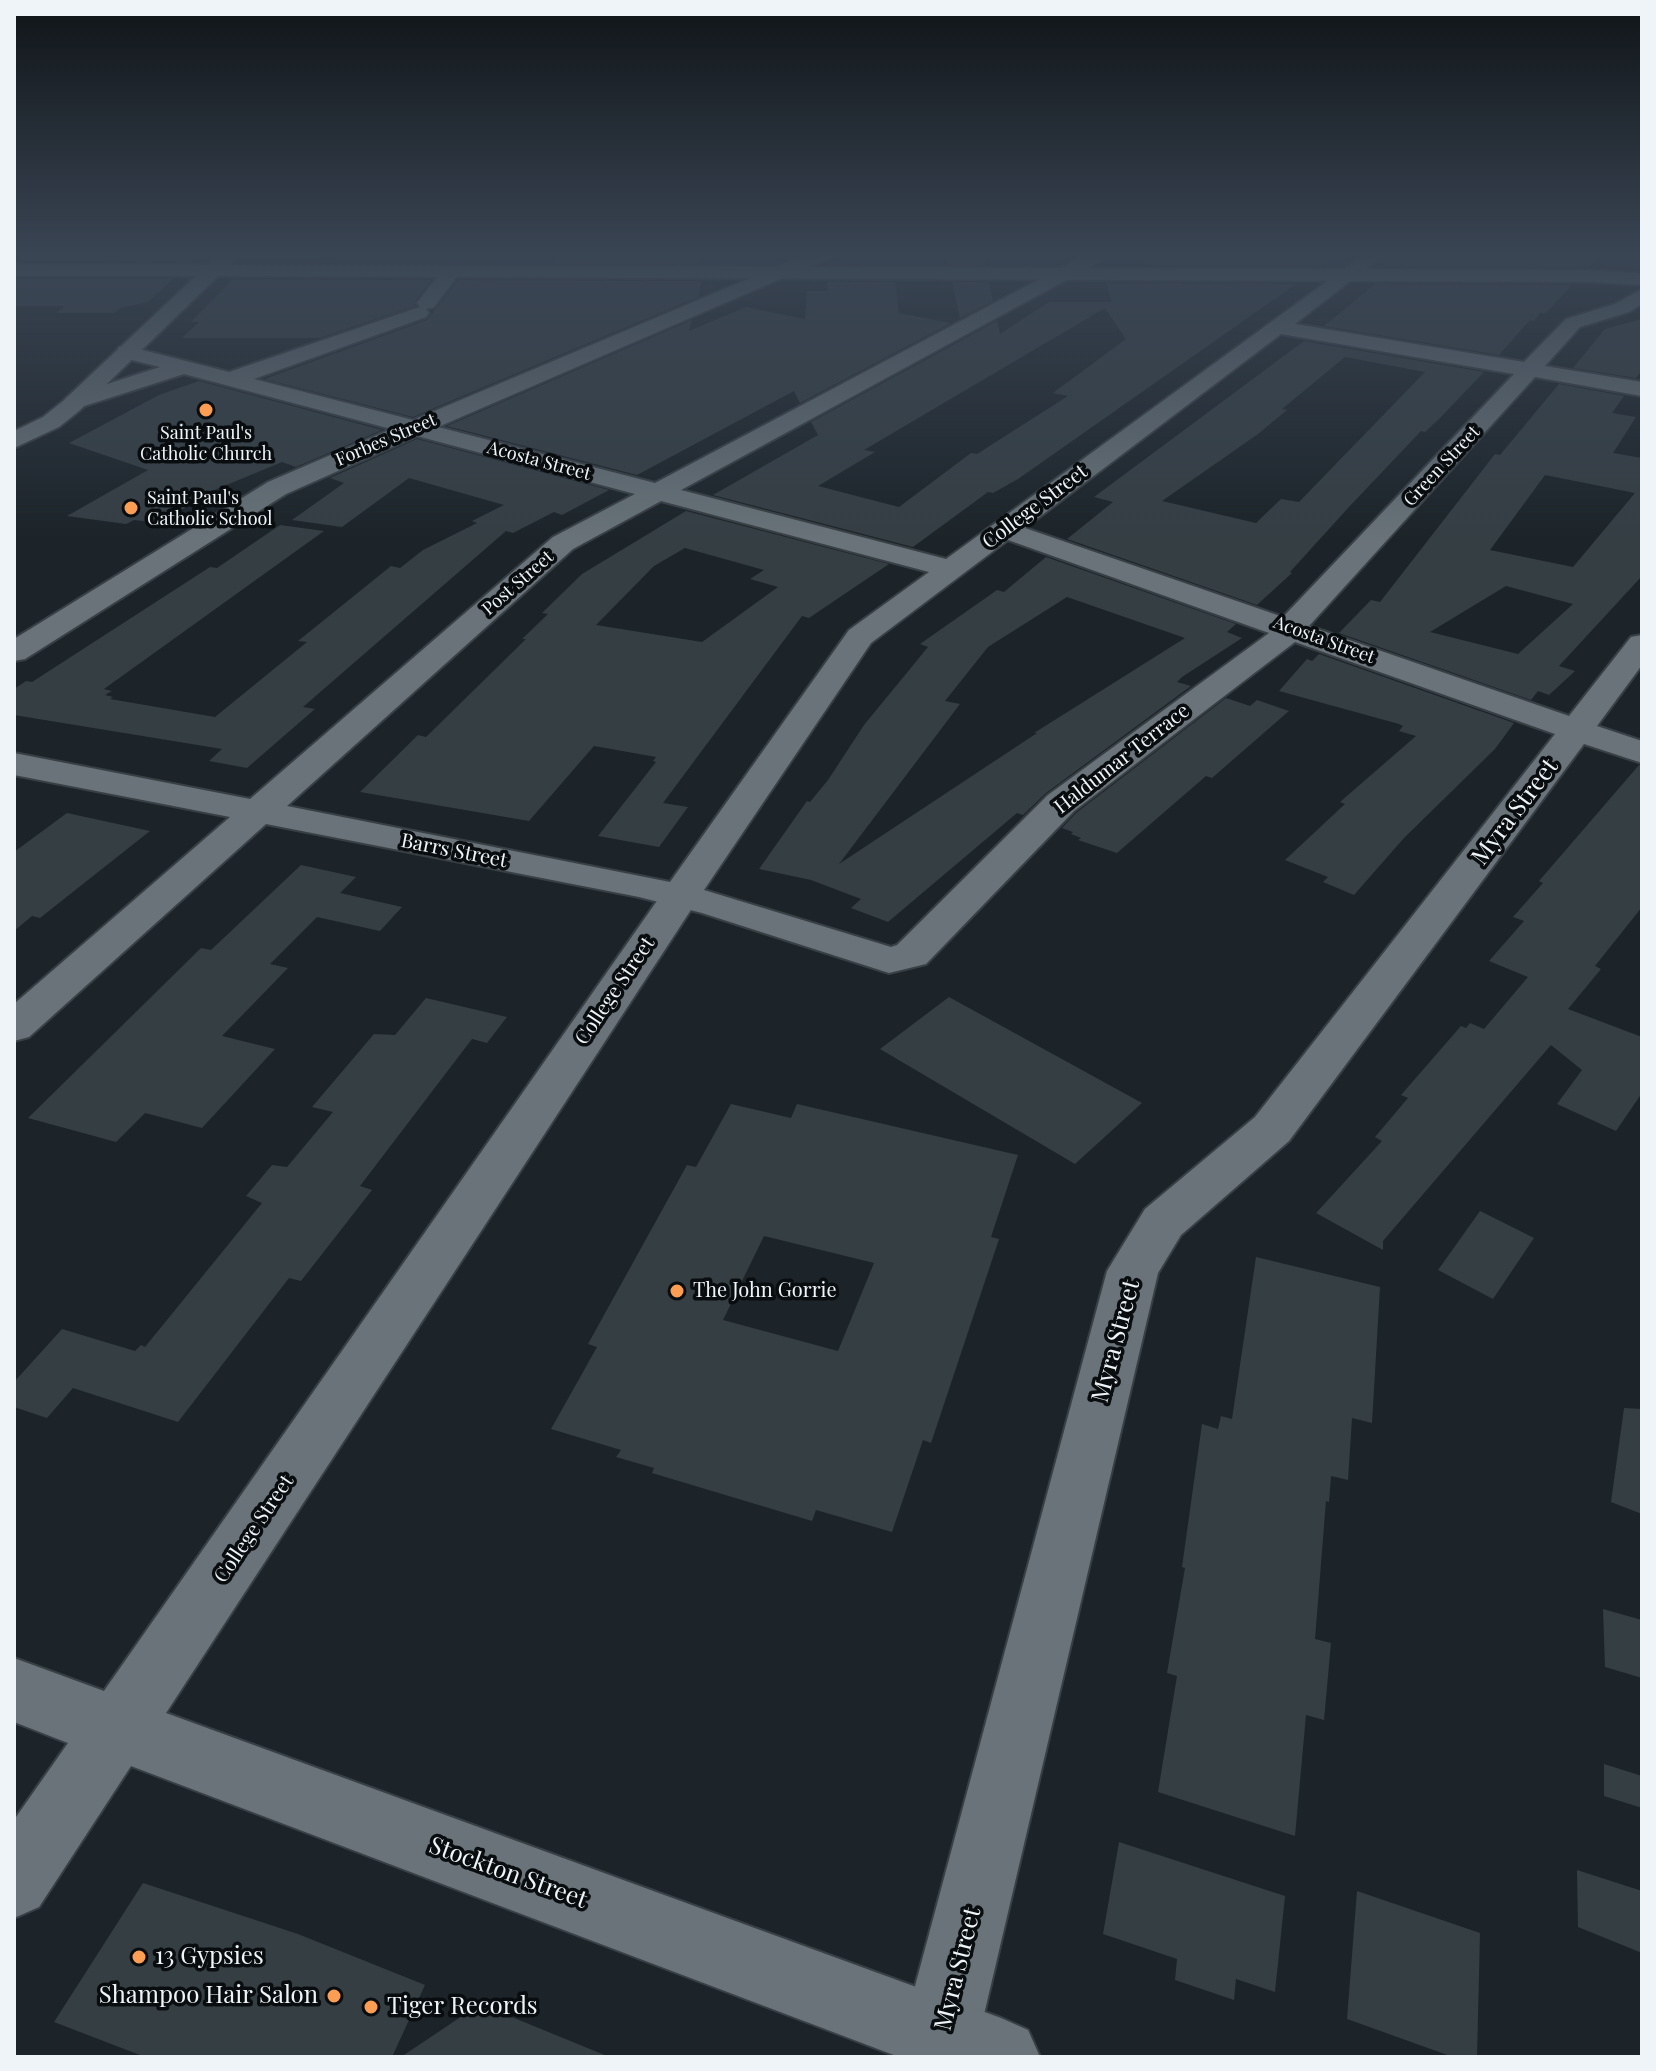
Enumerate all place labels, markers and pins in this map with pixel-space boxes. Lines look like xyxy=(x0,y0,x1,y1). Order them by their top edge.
marker: Saint Paul's Catholic Church xyxy=(197,401,215,419)
place label: Saint Paul's Catholic Church xyxy=(140,422,272,464)
place label: Saint Paul's Catholic School xyxy=(147,487,272,530)
marker: Saint Paul's Catholic School xyxy=(122,499,140,517)
place label: The John Gorrie xyxy=(693,1279,837,1303)
marker: The John Gorrie xyxy=(668,1282,686,1300)
place label: 13 Gypsies xyxy=(155,1943,264,1971)
marker: 13 Gypsies xyxy=(130,1948,148,1966)
place label: Shampoo Hair Salon xyxy=(99,1982,318,2010)
marker: Shampoo Hair Salon xyxy=(325,1987,343,2005)
place label: Tiger Records xyxy=(387,1993,538,2021)
marker: Tiger Records xyxy=(362,1998,380,2016)

